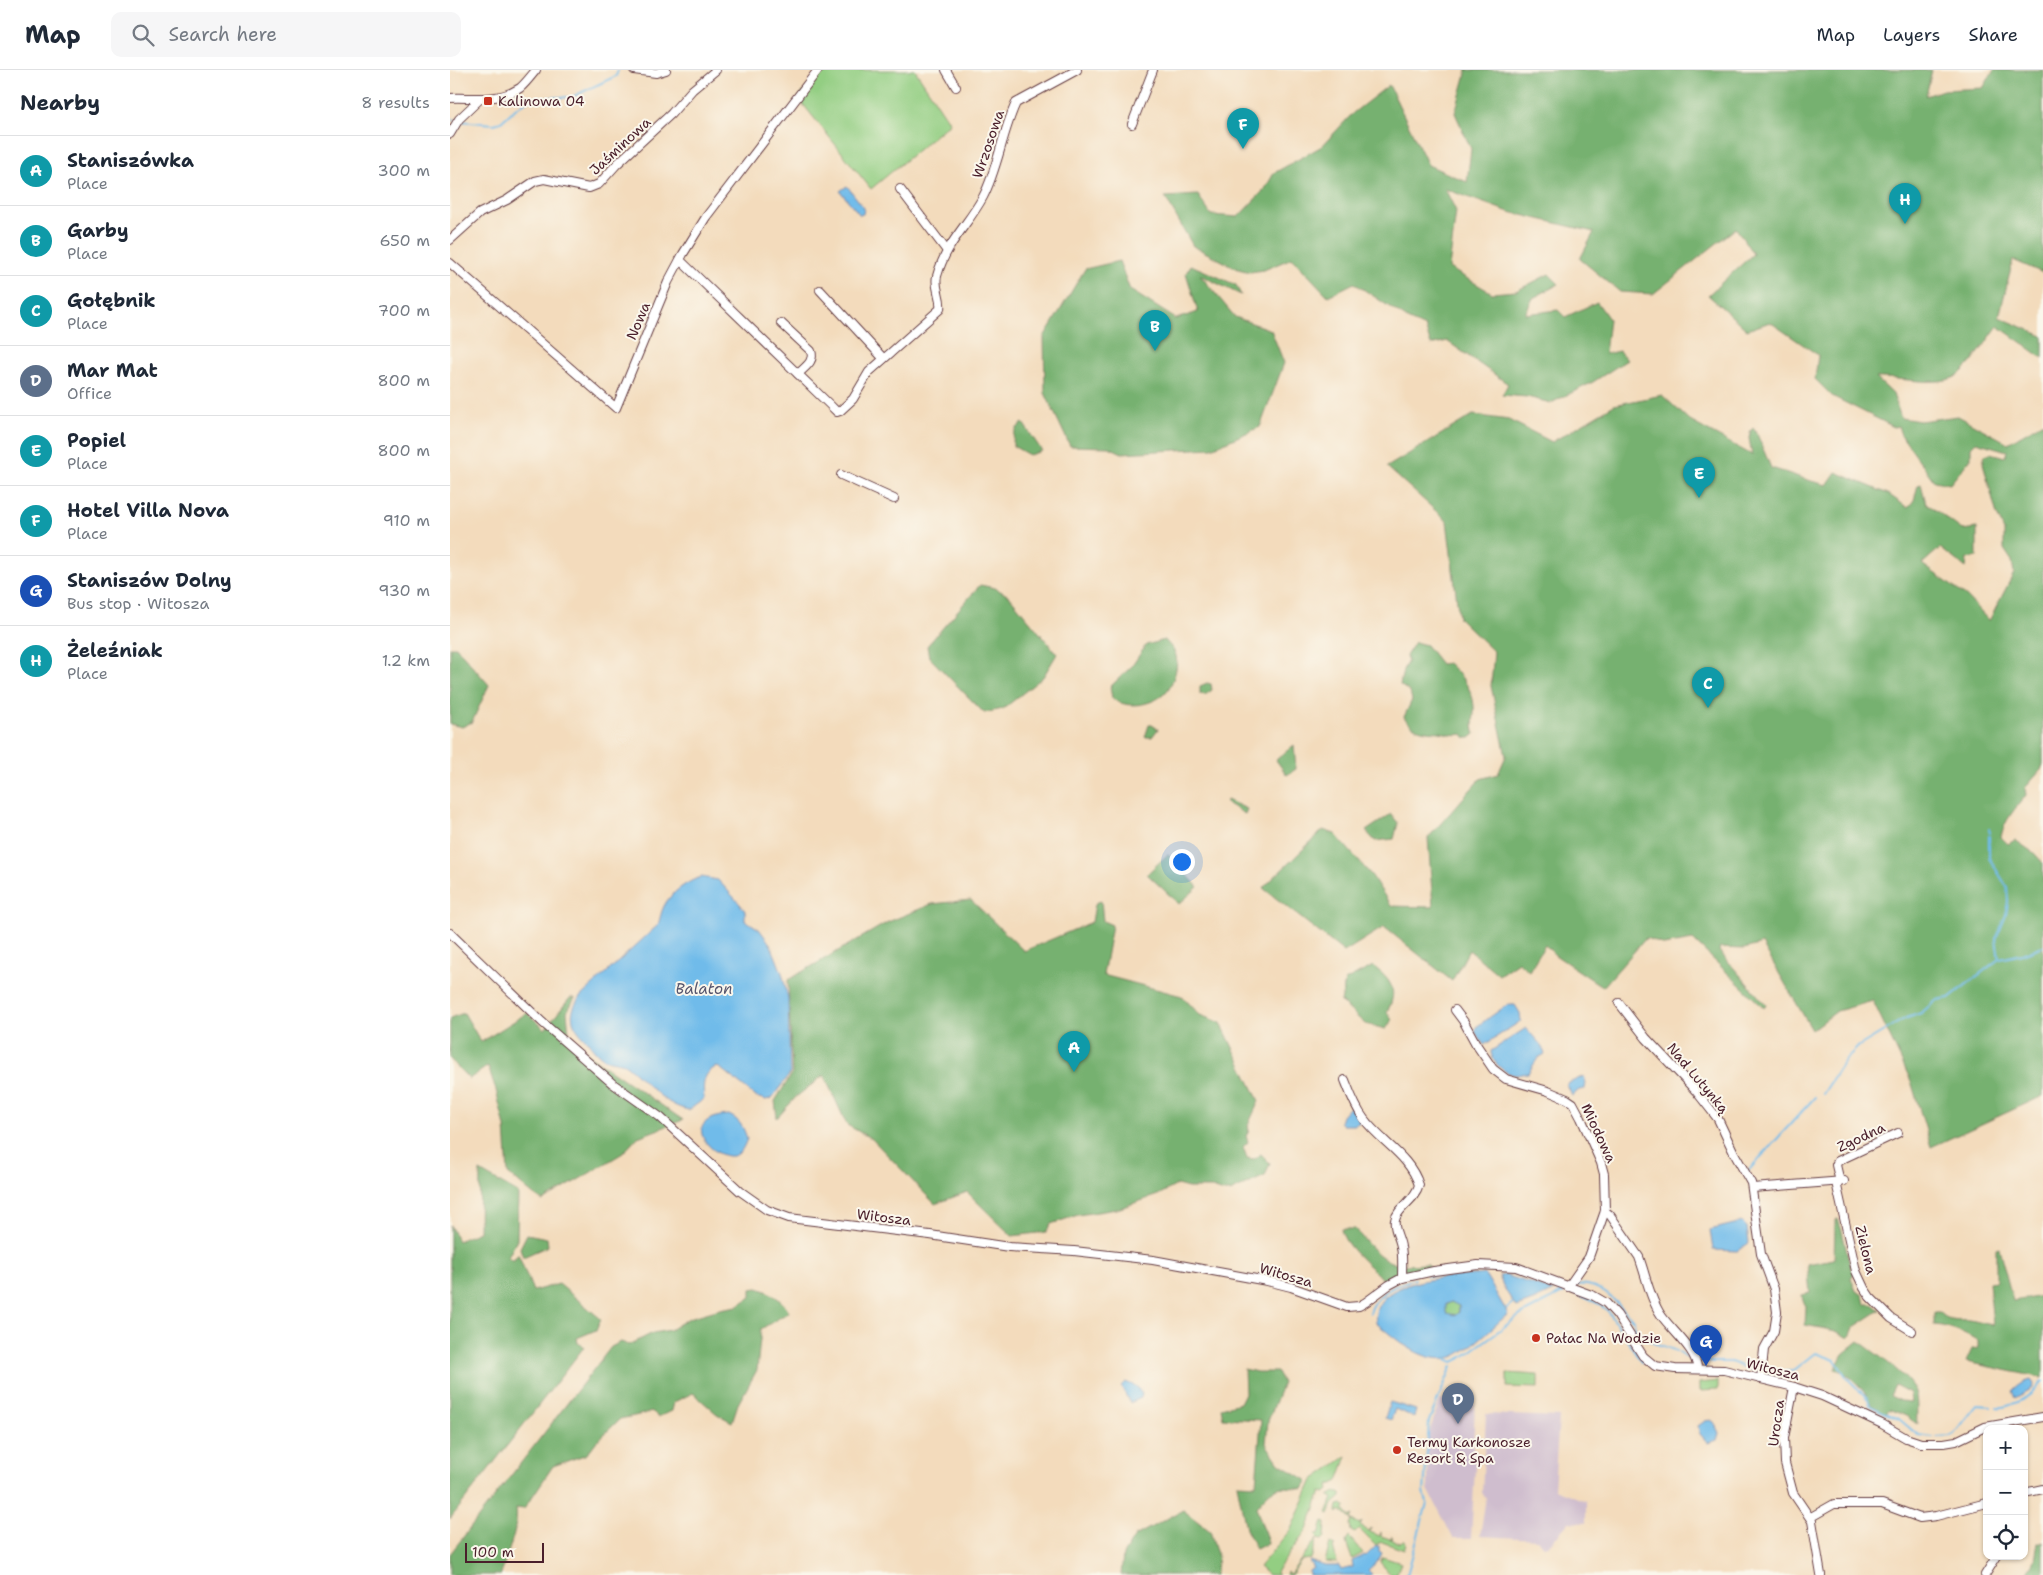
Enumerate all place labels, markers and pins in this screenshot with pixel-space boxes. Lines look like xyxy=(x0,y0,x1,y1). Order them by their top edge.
place label: Kalinowa 04 xyxy=(498,92,585,110)
marker: Kalinowa 04 xyxy=(482,95,494,107)
pin: F xyxy=(1227,108,1259,149)
pin: H xyxy=(1889,183,1921,224)
pin: B xyxy=(1139,310,1171,351)
pin: E xyxy=(1683,457,1715,498)
pin: C xyxy=(1692,667,1724,708)
pin: A xyxy=(1058,1031,1090,1072)
pin: G xyxy=(1690,1325,1722,1366)
place label: Pałac Na Wodzie xyxy=(1546,1329,1661,1347)
marker: Pałac Na Wodzie xyxy=(1530,1332,1542,1344)
pin: D xyxy=(1442,1383,1474,1424)
place label: Termy Karkonosze Resort & Spa xyxy=(1407,1433,1531,1467)
marker: Termy Karkonosze Resort & Spa xyxy=(1391,1444,1403,1456)

